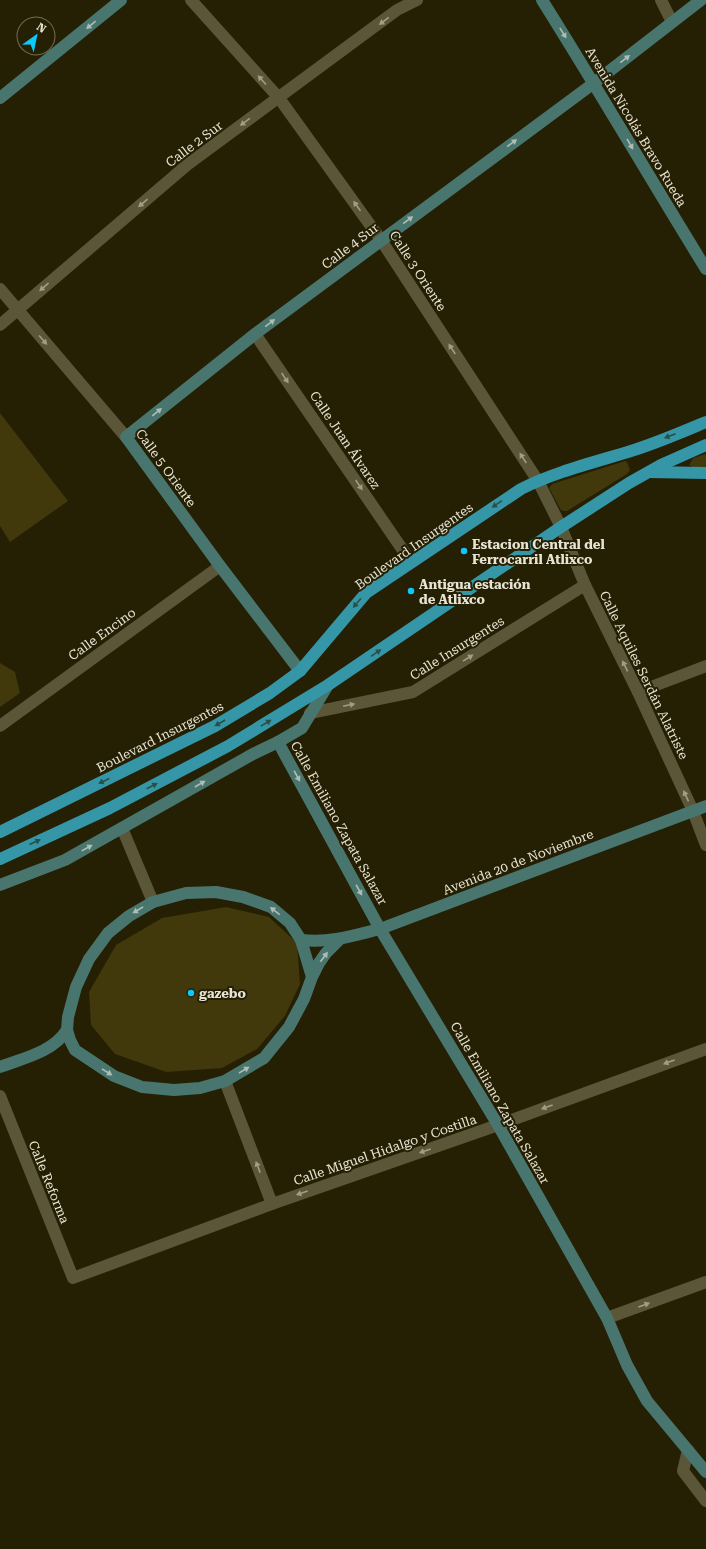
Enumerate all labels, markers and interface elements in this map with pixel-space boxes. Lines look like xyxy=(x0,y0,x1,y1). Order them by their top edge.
north arrow xyxy=(16,16,56,56)
one-way arrow xyxy=(378,16,389,25)
text: N xyxy=(34,20,49,36)
one-way arrow xyxy=(85,20,96,29)
one-way arrow xyxy=(559,28,567,38)
street label: Avenida Nicolás Bravo Rueda xyxy=(582,45,690,209)
one-way arrow xyxy=(619,55,630,63)
one-way arrow xyxy=(258,75,267,85)
street label: Calle 2 Sur xyxy=(163,117,226,170)
one-way arrow xyxy=(240,118,250,126)
one-way arrow xyxy=(627,138,634,150)
one-way arrow xyxy=(507,139,518,147)
one-way arrow xyxy=(138,198,148,207)
one-way arrow xyxy=(353,201,361,212)
one-way arrow xyxy=(402,216,413,225)
street label: Calle 4 Sur xyxy=(319,219,382,272)
street label: Calle 3 Oriente xyxy=(386,228,450,314)
one-way arrow xyxy=(39,283,50,292)
one-way arrow xyxy=(264,319,275,327)
one-way arrow xyxy=(38,335,47,345)
one-way arrow xyxy=(449,343,456,355)
one-way arrow xyxy=(281,373,289,383)
street label: Calle Juan Álvarez xyxy=(307,388,384,492)
one-way arrow xyxy=(151,408,162,417)
street label: Calle 5 Oriente xyxy=(133,426,199,510)
one-way arrow xyxy=(663,434,675,440)
one-way arrow xyxy=(519,453,527,463)
one-way arrow xyxy=(355,479,362,491)
street label: Boulevard Insurgentes xyxy=(352,500,476,592)
one-way arrow xyxy=(492,500,503,508)
place label: Estacion Central del Ferrocarril Atlixco xyxy=(472,537,605,567)
marker: Estacion Central del Ferrocarril Atlixco xyxy=(459,546,469,556)
place label: Antigua estación de Atlixco xyxy=(419,577,531,607)
marker: Antigua estación de Atlixco xyxy=(406,586,416,596)
street label: Calle Aquiles Serdán Alatriste xyxy=(597,588,691,762)
one-way arrow xyxy=(353,598,362,609)
street label: Calle Encino xyxy=(66,605,139,663)
street label: Calle Insurgentes xyxy=(407,613,507,683)
one-way arrow xyxy=(370,649,381,657)
one-way arrow xyxy=(463,654,473,662)
one-way arrow xyxy=(622,660,628,671)
street label: Boulevard Insurgentes xyxy=(94,698,226,776)
one-way arrow xyxy=(343,702,355,708)
one-way arrow xyxy=(214,719,226,726)
one-way arrow xyxy=(260,720,272,727)
street label: Calle Emiliano Zapata Salazar xyxy=(288,739,391,908)
one-way arrow xyxy=(294,770,300,782)
one-way arrow xyxy=(98,778,110,784)
one-way arrow xyxy=(194,780,206,787)
one-way arrow xyxy=(147,782,158,789)
one-way arrow xyxy=(683,790,689,802)
street label: Avenida 20 de Noviembre xyxy=(441,826,595,898)
one-way arrow xyxy=(30,839,41,845)
one-way arrow xyxy=(81,844,93,851)
one-way arrow xyxy=(356,884,363,896)
one-way arrow xyxy=(132,907,144,914)
one-way arrow xyxy=(270,907,281,915)
one-way arrow xyxy=(320,951,328,962)
place label: gazebo xyxy=(198,986,246,1001)
marker: gazebo xyxy=(186,988,196,998)
street label: Calle Emiliano Zapata Salazar xyxy=(447,1019,553,1187)
one-way arrow xyxy=(663,1060,675,1066)
one-way arrow xyxy=(238,1066,250,1073)
one-way arrow xyxy=(102,1068,113,1075)
one-way arrow xyxy=(541,1104,553,1110)
street label: Calle Miguel Hidalgo y Costilla xyxy=(292,1112,478,1188)
street label: Calle Reforma xyxy=(26,1138,72,1226)
one-way arrow xyxy=(419,1148,431,1154)
one-way arrow xyxy=(254,1161,260,1173)
one-way arrow xyxy=(296,1191,308,1197)
one-way arrow xyxy=(638,1301,650,1307)

